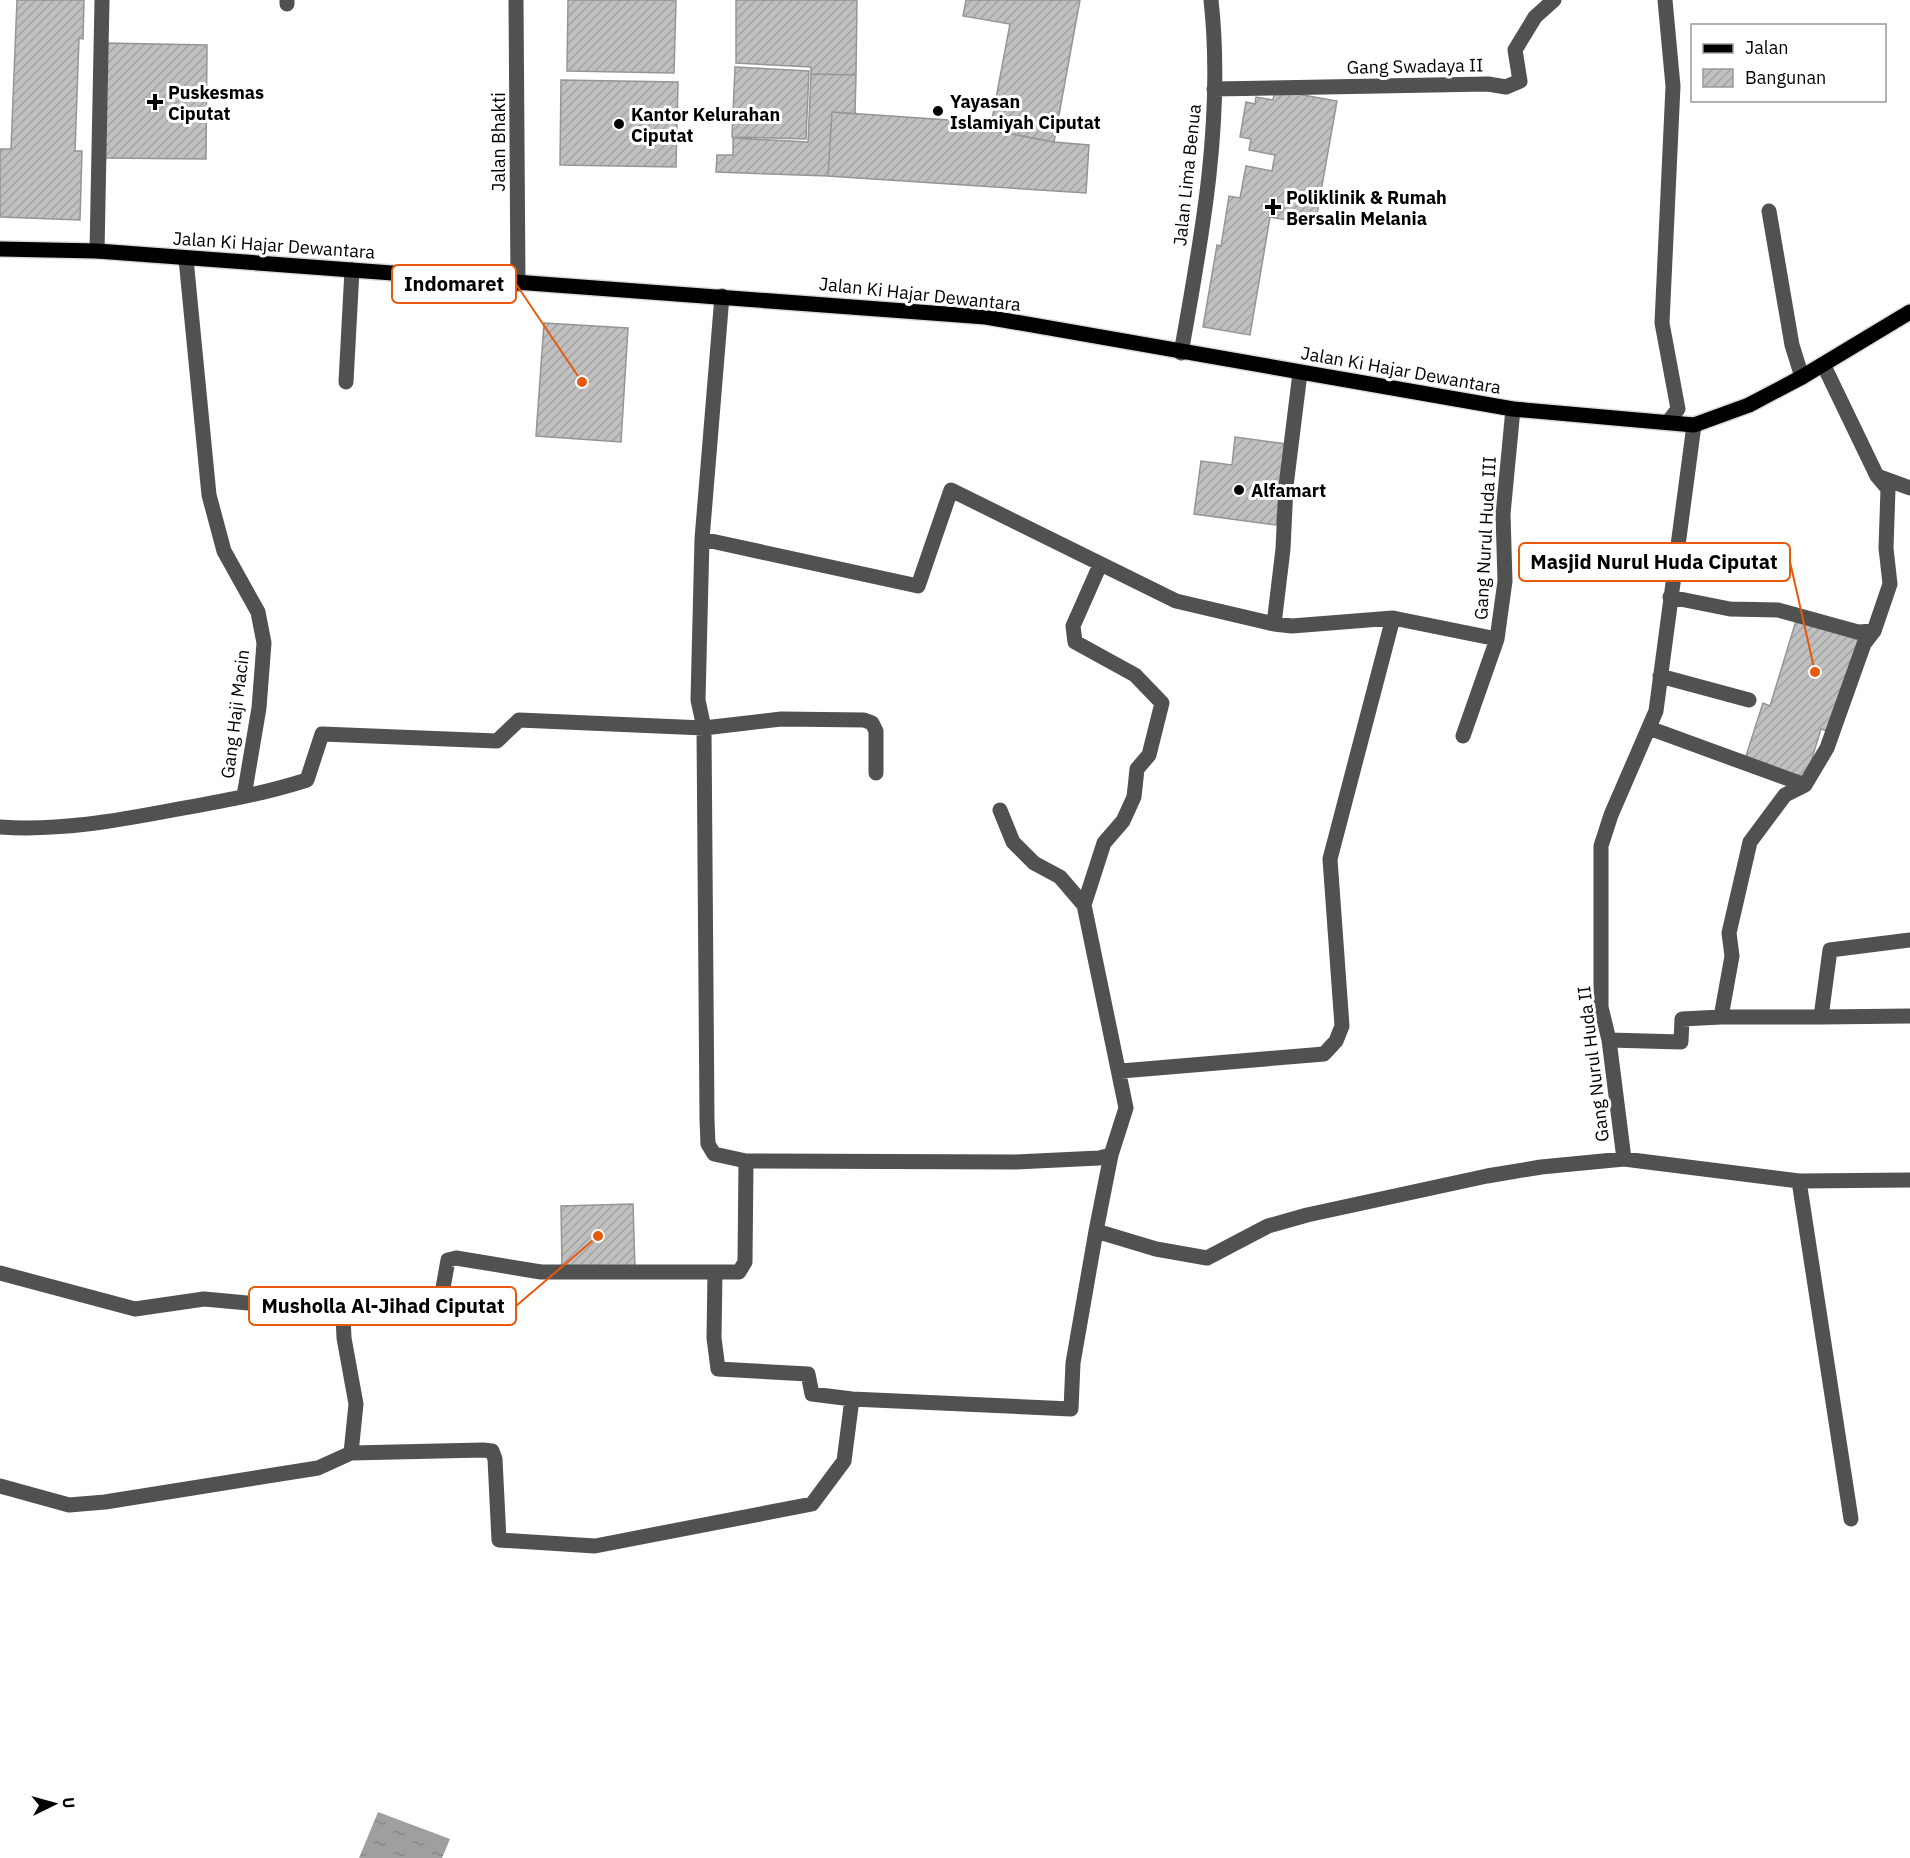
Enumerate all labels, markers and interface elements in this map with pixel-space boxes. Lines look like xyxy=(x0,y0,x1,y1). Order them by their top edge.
legend xyxy=(1691,24,1886,102)
text: Jalan xyxy=(1745,36,1789,59)
street label: Gang Swadaya II xyxy=(1346,53,1484,79)
text: Bangunan xyxy=(1745,66,1826,89)
place label: Puskesmas Ciputat xyxy=(168,81,264,125)
place label: Yayasan Islamiyah Ciputat xyxy=(950,90,1101,134)
street label: Jalan Bhakti xyxy=(487,92,510,192)
marker: Puskesmas Ciputat xyxy=(146,93,164,111)
place label: Kantor Kelurahan Ciputat xyxy=(631,103,780,147)
street label: Jalan Lima Benua xyxy=(1168,103,1206,247)
marker: Yayasan Islamiyah Ciputat xyxy=(931,104,945,118)
marker: Kantor Kelurahan Ciputat xyxy=(612,117,626,131)
place label: Poliklinik & Rumah Bersalin Melania xyxy=(1286,186,1447,230)
marker: Poliklinik & Rumah Bersalin Melania xyxy=(1264,198,1282,216)
street label: Jalan Ki Hajar Dewantara xyxy=(172,226,376,264)
callout: Indomaret xyxy=(392,265,516,303)
text: Indomaret xyxy=(404,270,504,297)
street label: Jalan Ki Hajar Dewantara xyxy=(818,272,1022,316)
street label: Jalan Ki Hajar Dewantara xyxy=(1299,341,1503,399)
street label: Gang Nurul Huda III xyxy=(1469,456,1501,620)
place label: Alfamart xyxy=(1251,479,1326,502)
marker: Alfamart xyxy=(1232,483,1246,497)
callout: Masjid Nurul Huda Ciputat xyxy=(1519,543,1790,581)
text: Masjid Nurul Huda Ciputat xyxy=(1530,548,1778,575)
street label: Gang Haji Macin xyxy=(216,648,254,780)
street label: Gang Nurul Huda II xyxy=(1572,985,1614,1143)
callout: Musholla Al-Jihad Ciputat xyxy=(249,1287,516,1325)
text: Musholla Al-Jihad Ciputat xyxy=(261,1292,505,1319)
north arrow xyxy=(24,1774,84,1834)
text: U xyxy=(58,1796,79,1809)

